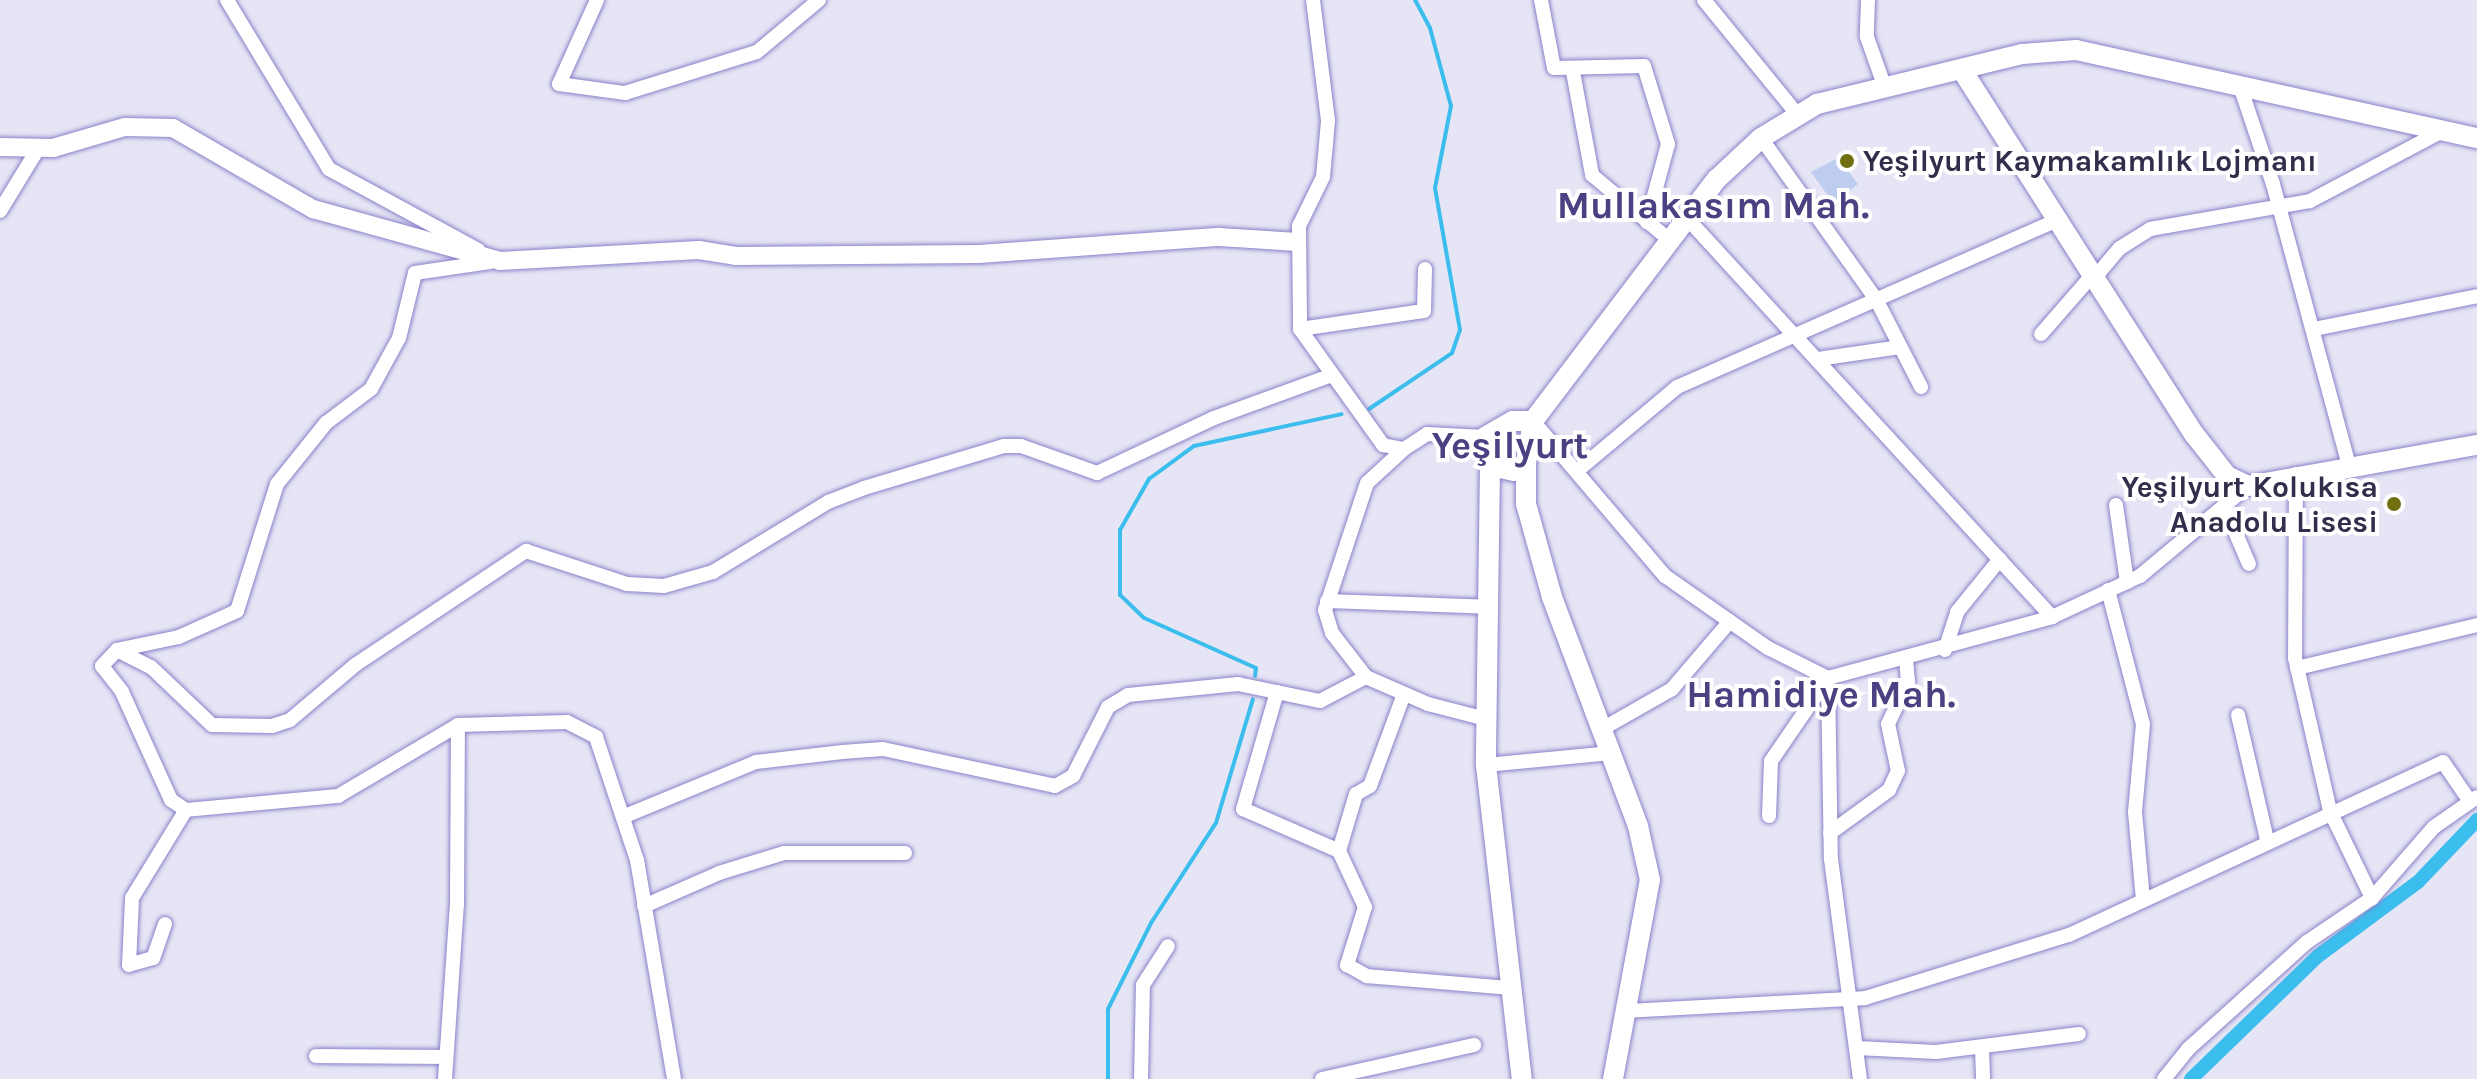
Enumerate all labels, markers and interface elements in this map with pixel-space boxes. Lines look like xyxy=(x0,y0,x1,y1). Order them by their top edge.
place label: Yeşilyurt Kaymakamlık Lojmanı xyxy=(1863,143,2317,179)
marker: Yeşilyurt Kaymakamlık Lojmanı xyxy=(1838,152,1856,170)
district label: Mullakasım Mah. xyxy=(1557,183,1869,229)
district label: Yeşilyurt xyxy=(1432,423,1588,469)
place label: Yeşilyurt Kolukısa Anadolu Lisesi xyxy=(2122,469,2378,540)
marker: Yeşilyurt Kolukısa Anadolu Lisesi xyxy=(2385,495,2403,513)
district label: Hamidiye Mah. xyxy=(1686,672,1956,718)

